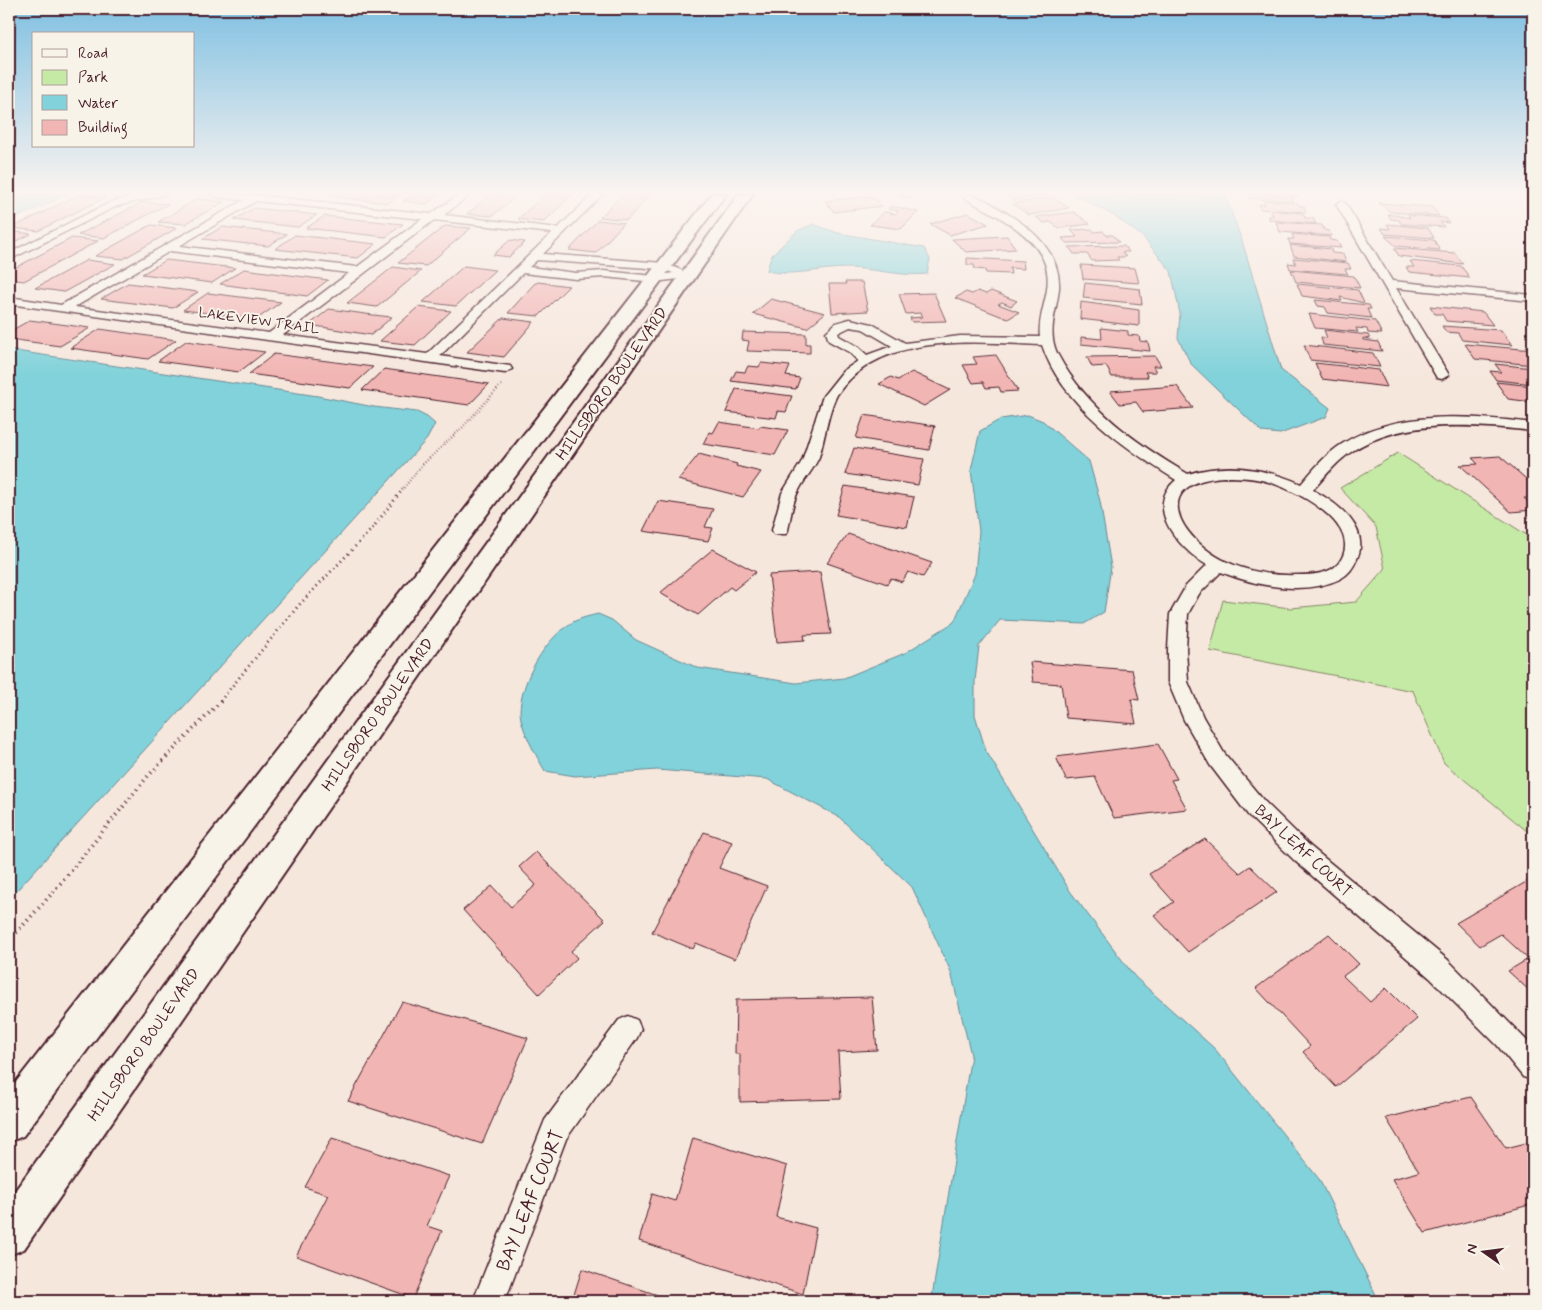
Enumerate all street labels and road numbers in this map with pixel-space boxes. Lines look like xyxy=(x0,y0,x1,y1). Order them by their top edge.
street label: HILLSBORO BOULEVARD xyxy=(551,303,673,465)
street label: LAKEVIEW TRAIL xyxy=(197,304,321,338)
street label: HILLSBORO BOULEVARD xyxy=(317,634,439,796)
street label: BAY LEAF COURT xyxy=(1250,800,1356,902)
street label: HILLSBORO BOULEVARD xyxy=(83,964,205,1126)
street label: BAY LEAF COURT xyxy=(491,1126,570,1275)

